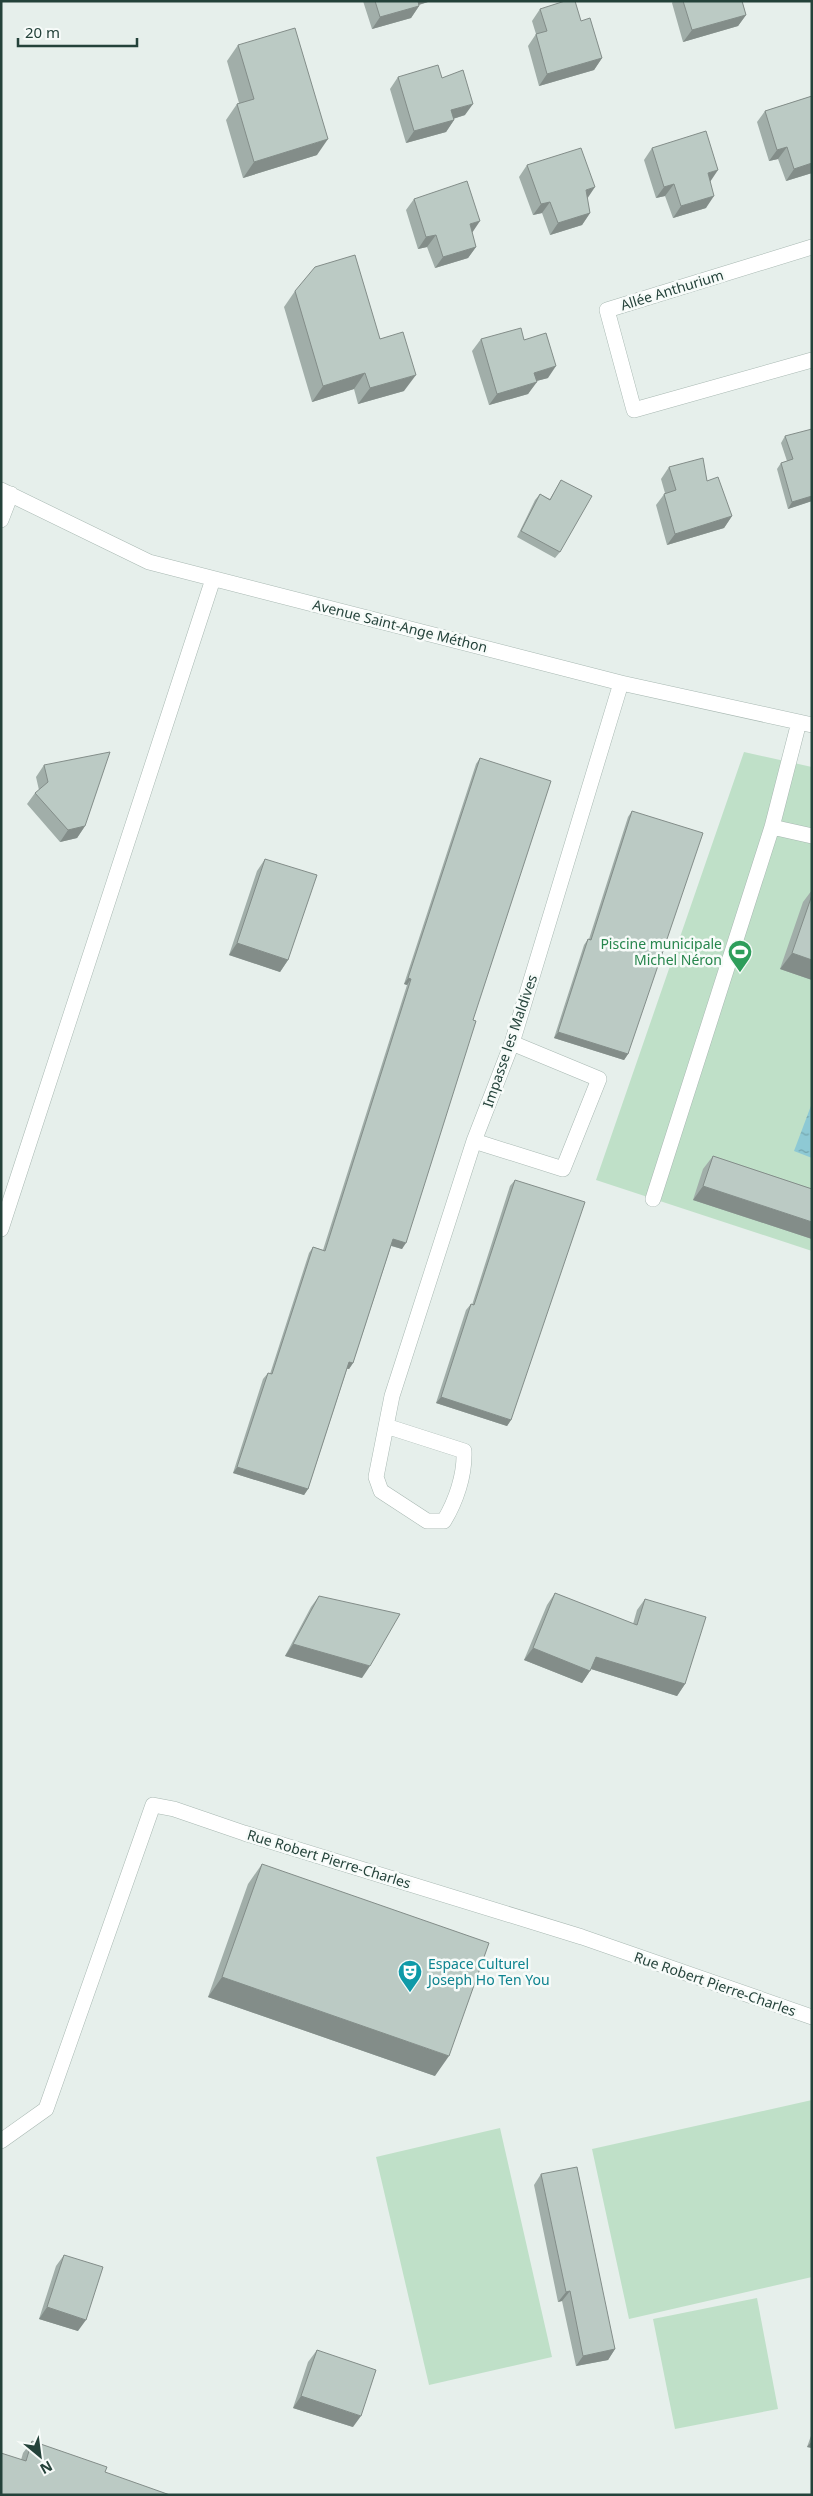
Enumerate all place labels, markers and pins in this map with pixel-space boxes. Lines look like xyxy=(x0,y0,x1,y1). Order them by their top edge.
place label: Piscine municipale Michel Néron xyxy=(600,934,722,969)
sports icon: Piscine municipale Michel Néron xyxy=(727,939,753,973)
place label: Espace Culturel Joseph Ho Ten You xyxy=(426,1954,550,1989)
theatre icon: Espace Culturel Joseph Ho Ten You xyxy=(397,1959,423,1993)

